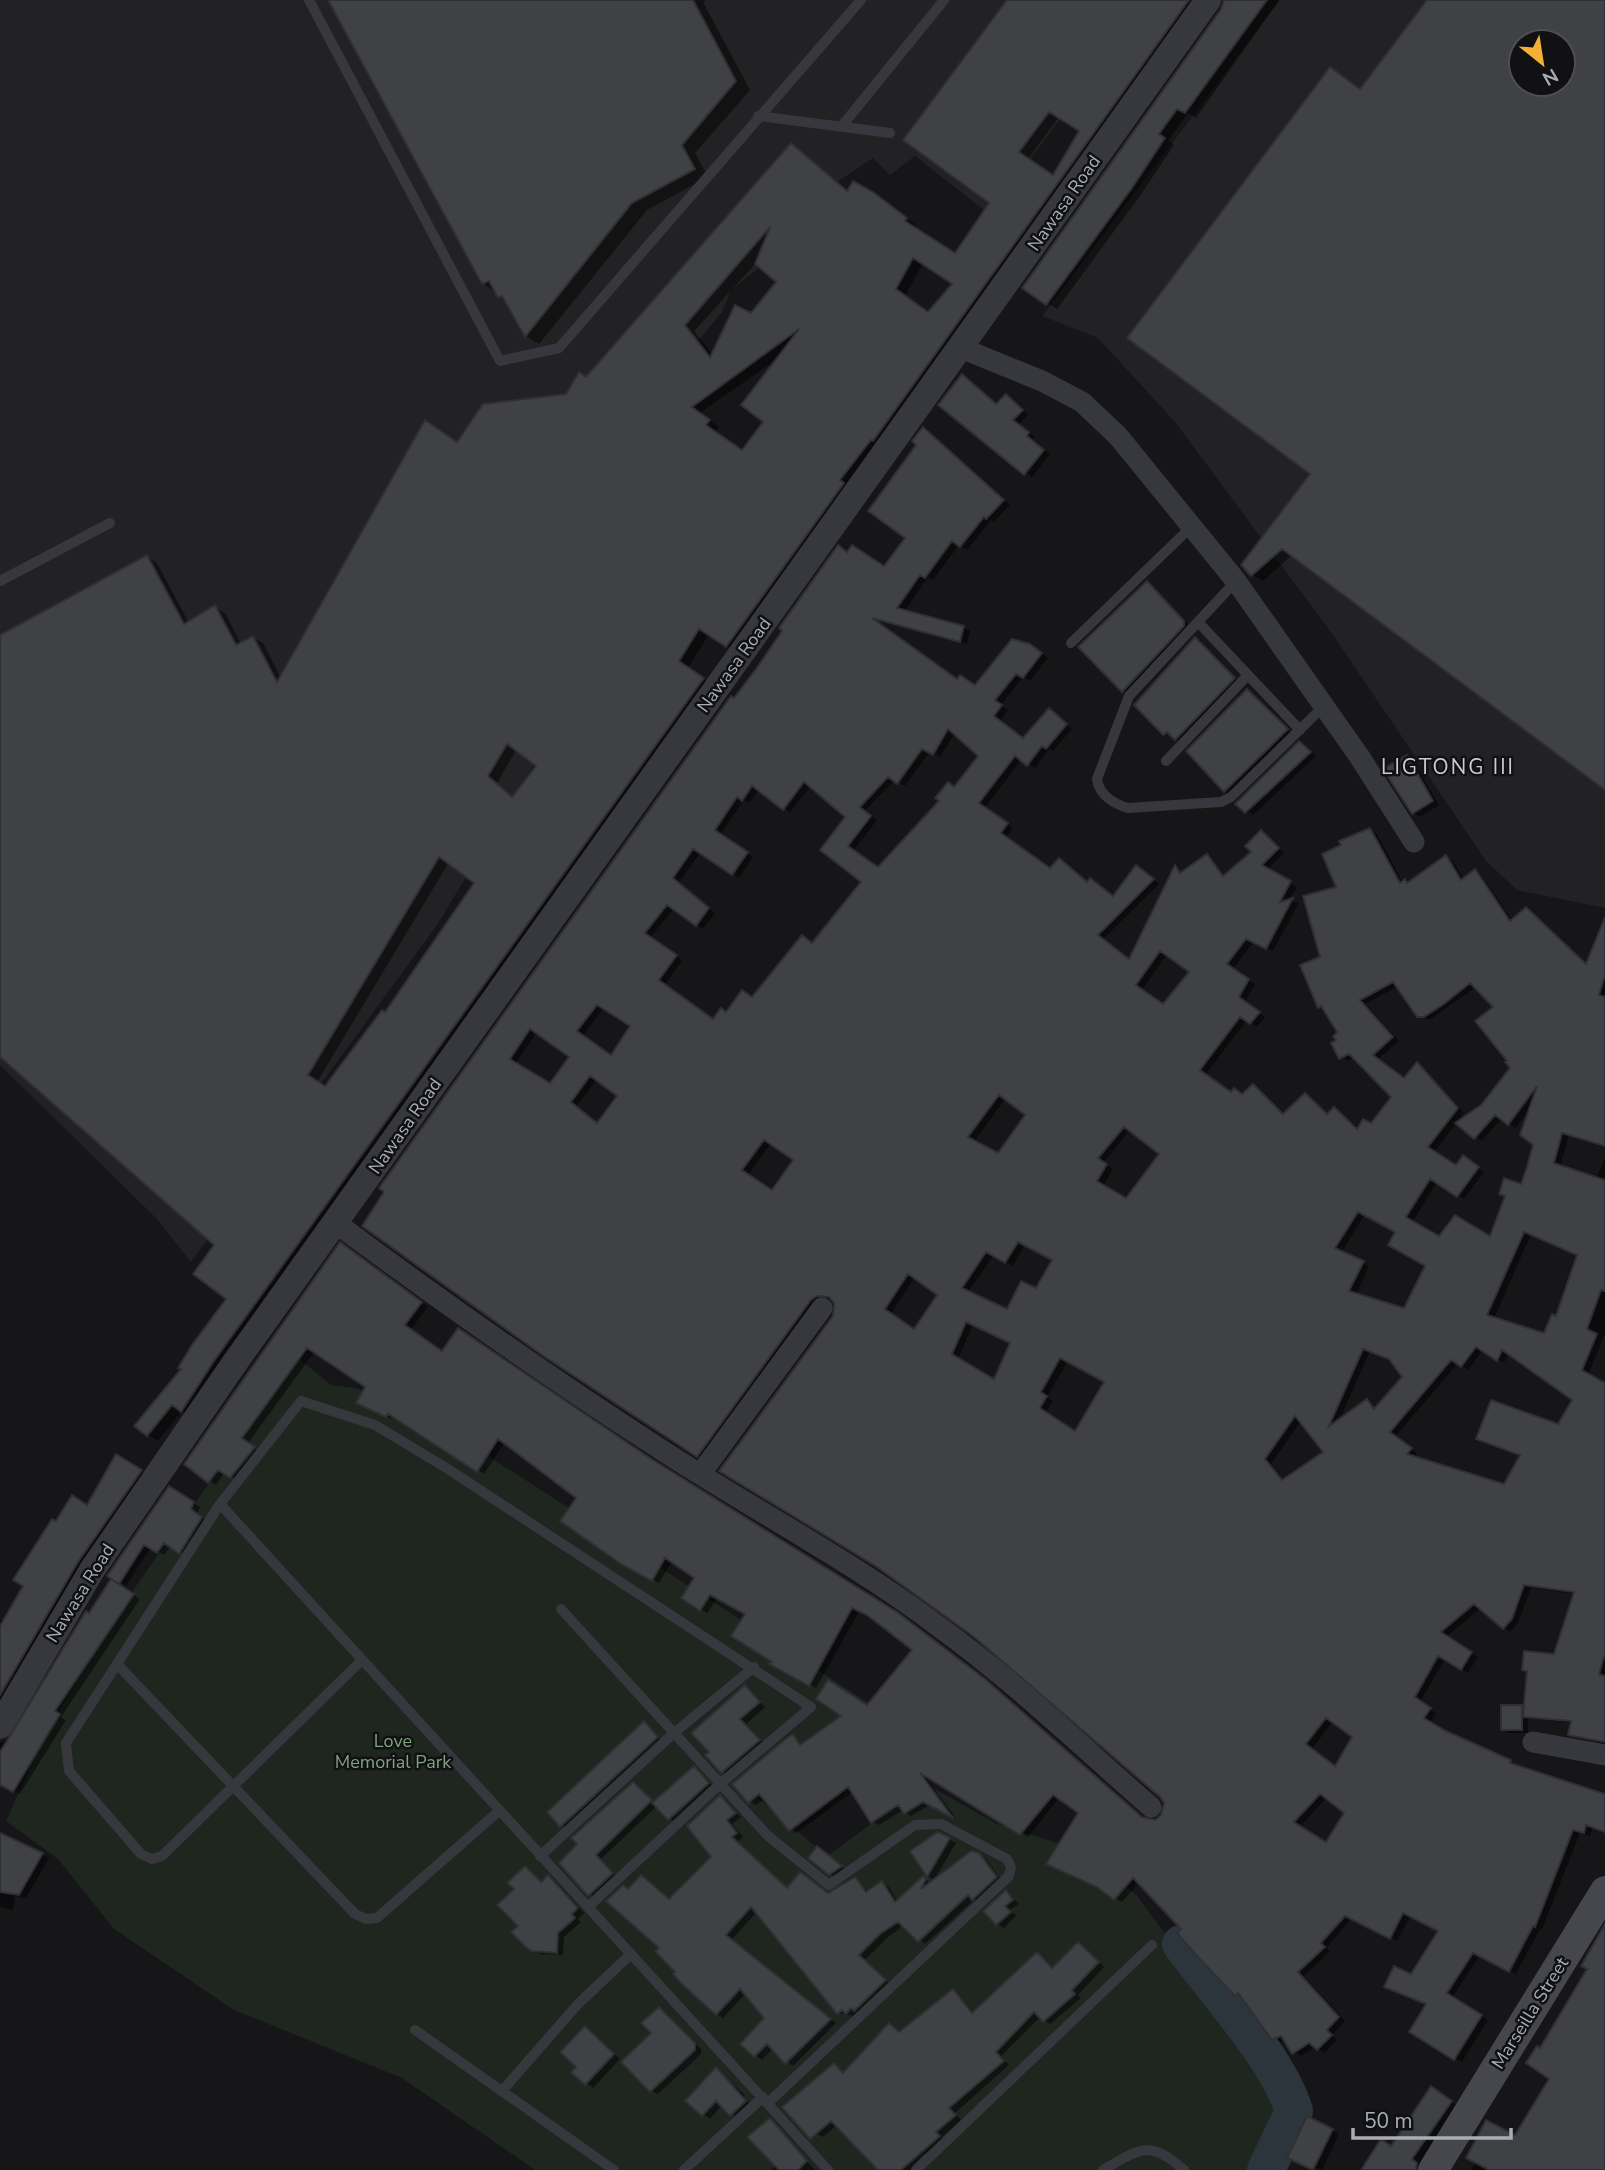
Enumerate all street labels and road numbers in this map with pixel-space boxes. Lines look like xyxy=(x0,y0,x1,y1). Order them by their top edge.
street label: Nawasa Road xyxy=(1022,150,1106,256)
street label: Nawasa Road xyxy=(691,613,777,717)
street label: Nawasa Road xyxy=(363,1073,447,1179)
street label: Nawasa Road xyxy=(40,1539,120,1647)
street label: Marseilla Street xyxy=(1486,1952,1574,2073)

